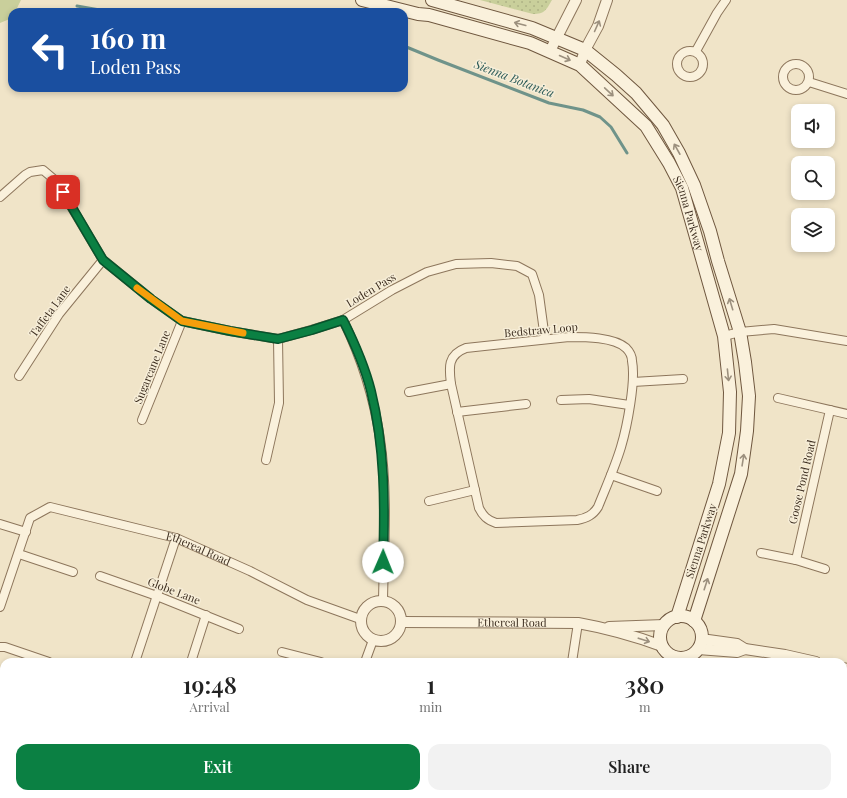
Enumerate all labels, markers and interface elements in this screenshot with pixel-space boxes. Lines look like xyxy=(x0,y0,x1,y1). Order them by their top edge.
text: 160 m xyxy=(90,19,166,56)
one-way arrow xyxy=(513,20,526,28)
one-way arrow xyxy=(594,20,602,32)
icon: left xyxy=(24,24,76,76)
text: Loden Pass xyxy=(90,55,181,79)
water label: Sienna Botanica xyxy=(471,55,557,101)
one-way arrow xyxy=(559,55,571,62)
one-way arrow xyxy=(604,87,614,96)
map controls xyxy=(791,104,835,252)
button: sound xyxy=(791,104,835,148)
one-way arrow xyxy=(672,144,680,156)
button: search xyxy=(791,156,835,200)
street label: Sienna Parkway xyxy=(670,173,708,253)
pin xyxy=(46,175,80,209)
icon: arrive xyxy=(52,181,74,203)
button: layers xyxy=(791,208,835,252)
street label: Loden Pass xyxy=(343,269,398,310)
street label: Taffeta Lane xyxy=(26,281,74,340)
one-way arrow xyxy=(727,298,734,311)
street label: Bedstraw Loop xyxy=(504,319,578,340)
street label: Sugarcane Lane xyxy=(130,327,173,406)
one-way arrow xyxy=(724,368,732,381)
street label: Goose Pond Road xyxy=(785,438,819,526)
one-way arrow xyxy=(739,453,747,466)
street label: Sienna Parkway xyxy=(681,501,720,580)
street label: Ethereal Road xyxy=(164,528,234,569)
position arrow xyxy=(362,541,404,583)
street label: Globe Lane xyxy=(146,574,203,608)
one-way arrow xyxy=(703,578,710,591)
street label: Ethereal Road xyxy=(477,614,547,630)
one-way arrow xyxy=(638,637,651,644)
text: 19:48 xyxy=(182,668,237,700)
text: 1 xyxy=(426,668,435,700)
text: 380 xyxy=(625,668,664,700)
text: Arrival xyxy=(190,698,230,715)
text: min xyxy=(419,698,442,715)
text: m xyxy=(639,698,650,715)
button: Exit xyxy=(16,744,420,790)
button: Share xyxy=(428,744,831,790)

